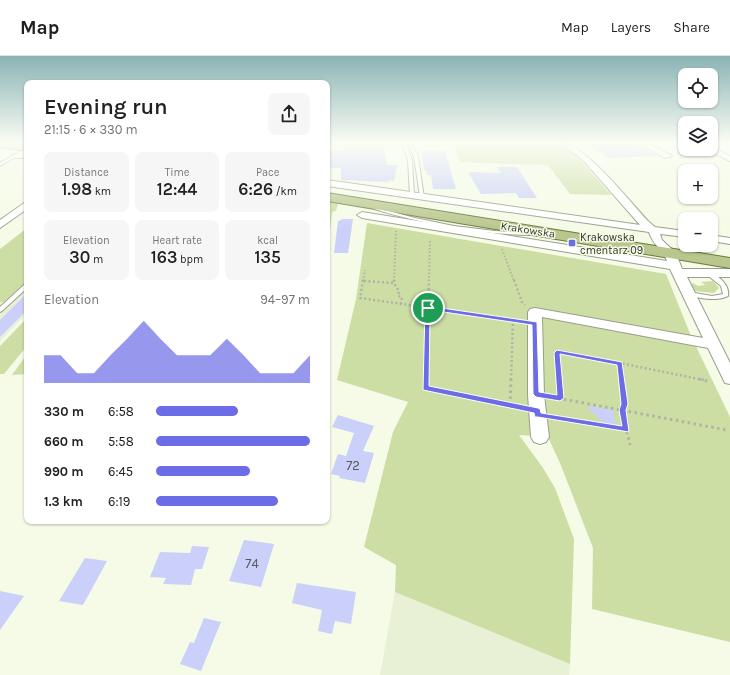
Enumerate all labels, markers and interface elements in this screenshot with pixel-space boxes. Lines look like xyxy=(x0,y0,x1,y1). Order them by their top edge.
text: Map xyxy=(20,17,59,39)
text: Map xyxy=(561,19,589,36)
text: Layers xyxy=(611,19,651,36)
text: Share xyxy=(673,19,710,36)
map controls xyxy=(678,68,718,252)
button: locate xyxy=(678,68,718,108)
button: share xyxy=(268,93,310,135)
text: Evening run xyxy=(44,94,168,120)
button: layers xyxy=(678,116,718,156)
text: 21:15 · 6 × 330 m xyxy=(44,122,138,137)
button: + xyxy=(678,164,718,204)
text: Distance xyxy=(64,166,109,179)
text: Time xyxy=(165,166,189,179)
text: Pace xyxy=(256,166,279,179)
text: 1.98 xyxy=(62,179,92,199)
text: 12:44 xyxy=(157,179,197,199)
text: 6:26 xyxy=(238,179,273,199)
text: km xyxy=(92,185,111,198)
text: /km xyxy=(273,185,297,198)
button: − xyxy=(678,212,718,252)
street label: Krakowska xyxy=(500,219,556,241)
place label: Krakowska cmentarz 09 xyxy=(580,231,643,257)
text: Elevation xyxy=(63,234,110,247)
text: Heart rate xyxy=(152,234,202,247)
text: kcal xyxy=(257,234,278,247)
marker: Krakowska cmentarz 09 xyxy=(567,238,577,248)
text: 30 xyxy=(69,247,90,267)
text: 163 xyxy=(151,247,177,267)
text: 135 xyxy=(255,247,281,267)
text: m xyxy=(90,253,103,266)
text: bpm xyxy=(177,253,203,266)
pin xyxy=(411,291,445,325)
text: Elevation xyxy=(44,292,99,307)
text: 94–97 m xyxy=(260,292,310,307)
icon: arrive xyxy=(417,297,439,319)
text: 330 m xyxy=(44,404,84,419)
text: 6:58 xyxy=(108,404,134,419)
text: 660 m xyxy=(44,434,84,449)
text: 5:58 xyxy=(108,434,134,449)
house number: 72 xyxy=(346,458,360,473)
text: 990 m xyxy=(44,464,84,479)
text: 6:45 xyxy=(108,464,133,479)
text: 1.3 km xyxy=(44,494,83,509)
text: 6:19 xyxy=(108,494,130,509)
house number: 74 xyxy=(245,556,259,571)

